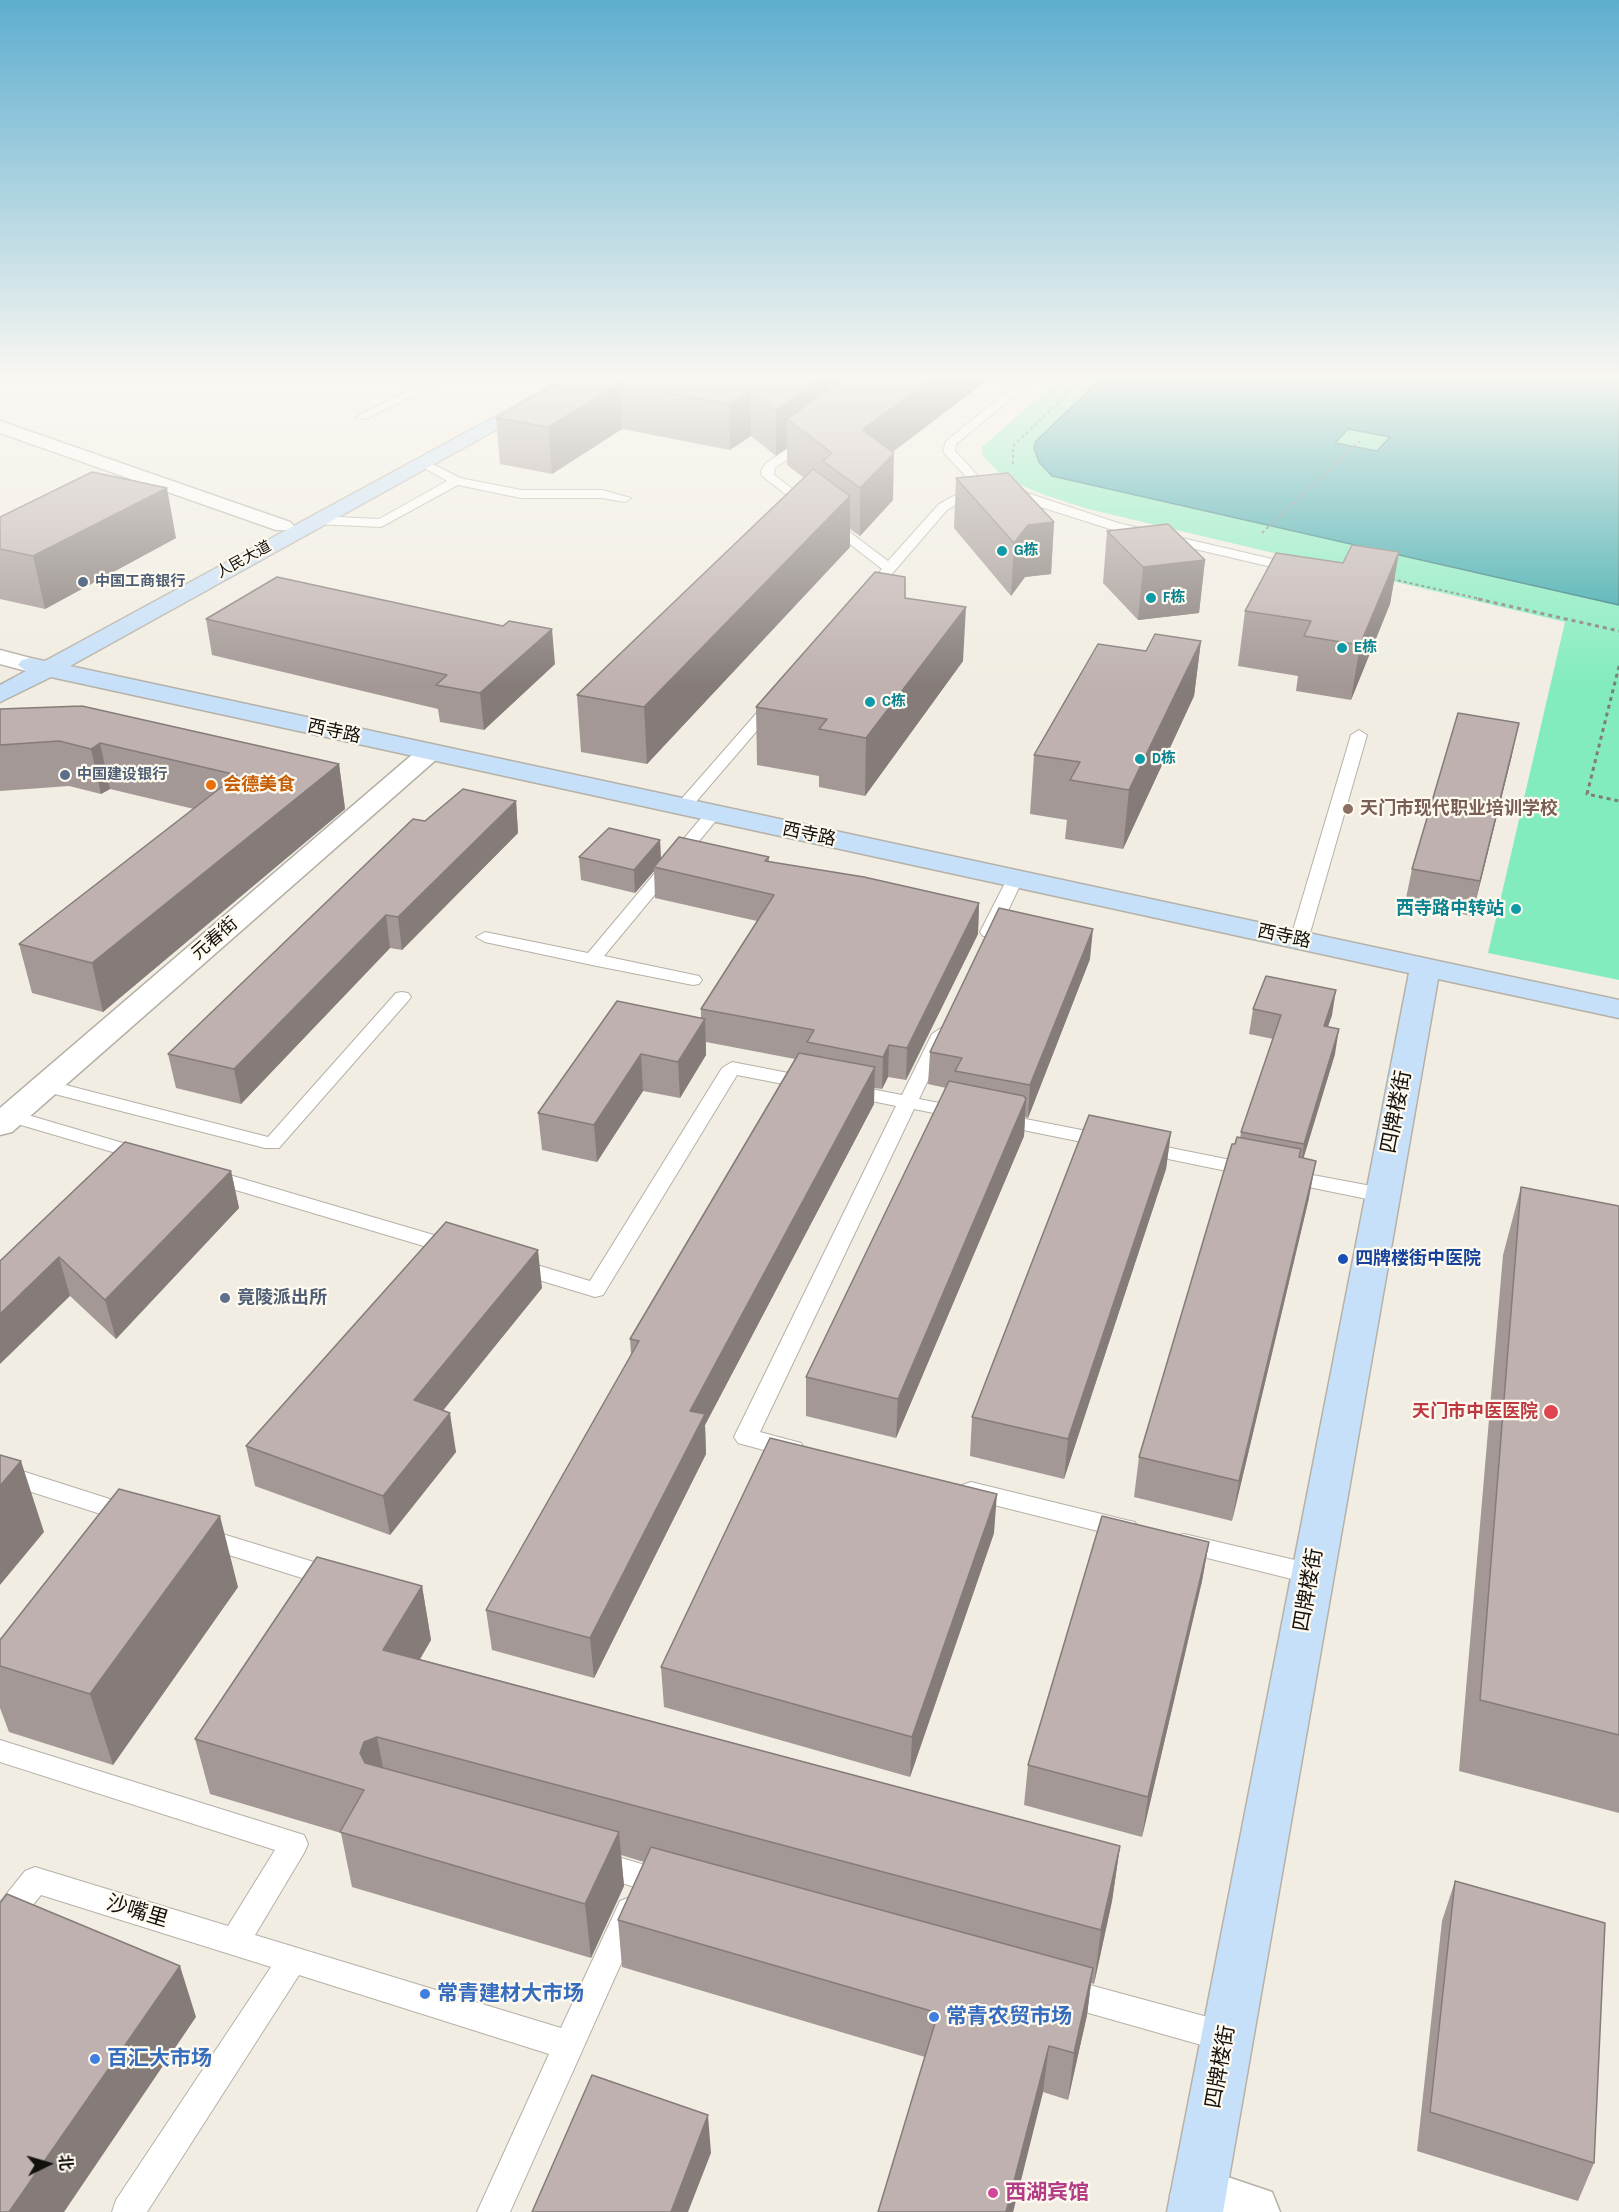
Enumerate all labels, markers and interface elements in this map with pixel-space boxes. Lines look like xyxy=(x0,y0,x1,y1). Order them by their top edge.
street label: 人民大道 xyxy=(213,538,275,582)
place label: G栋 xyxy=(1014,542,1039,560)
marker: G栋 xyxy=(995,544,1009,558)
place label: 中国工商银行 xyxy=(95,573,185,591)
marker: 中国工商银行 xyxy=(76,575,90,589)
place label: F栋 xyxy=(1163,589,1186,607)
marker: F栋 xyxy=(1144,591,1158,605)
place label: E栋 xyxy=(1354,639,1377,657)
marker: E栋 xyxy=(1335,641,1349,655)
place label: C栋 xyxy=(882,693,906,711)
marker: C栋 xyxy=(863,695,877,709)
street label: 西寺路 xyxy=(305,716,363,748)
place label: D栋 xyxy=(1152,750,1176,768)
marker: D栋 xyxy=(1133,752,1147,766)
place label: 中国建设银行 xyxy=(77,766,167,784)
marker: 中国建设银行 xyxy=(58,768,72,782)
place label: 会德美食 xyxy=(223,774,295,796)
marker: 会德美食 xyxy=(204,778,218,792)
place label: 天门市现代职业培训学校 xyxy=(1360,798,1558,820)
marker: 天门市现代职业培训学校 xyxy=(1341,802,1355,816)
street label: 西寺路 xyxy=(780,819,838,851)
place label: 西寺路中转站 xyxy=(1396,898,1504,920)
marker: 西寺路中转站 xyxy=(1509,902,1523,916)
street label: 元春街 xyxy=(188,913,242,965)
street label: 西寺路 xyxy=(1255,921,1313,953)
street label: 四牌楼街 xyxy=(1377,1068,1417,1156)
place label: 四牌楼街中医院 xyxy=(1355,1248,1481,1270)
marker: 四牌楼街中医院 xyxy=(1336,1252,1350,1266)
place label: 竟陵派出所 xyxy=(237,1287,327,1309)
marker: 竟陵派出所 xyxy=(218,1291,232,1305)
place label: 天门市中医医院 xyxy=(1412,1401,1538,1423)
marker: 天门市中医医院 xyxy=(1542,1403,1560,1421)
street label: 四牌楼街 xyxy=(1289,1546,1329,1634)
street label: 沙嘴里 xyxy=(103,1891,171,1933)
place label: 常青建材大市场 xyxy=(437,1981,584,2007)
marker: 常青建材大市场 xyxy=(418,1987,432,2001)
place label: 常青农贸市场 xyxy=(946,2004,1072,2030)
marker: 常青农贸市场 xyxy=(927,2010,941,2024)
street label: 四牌楼街 xyxy=(1201,2023,1241,2111)
place label: 百汇大市场 xyxy=(107,2046,212,2072)
marker: 百汇大市场 xyxy=(88,2052,102,2066)
north arrow xyxy=(18,2134,78,2194)
text: 北 xyxy=(54,2153,78,2171)
place label: 西湖宾馆 xyxy=(1005,2180,1089,2206)
marker: 西湖宾馆 xyxy=(986,2186,1000,2200)

